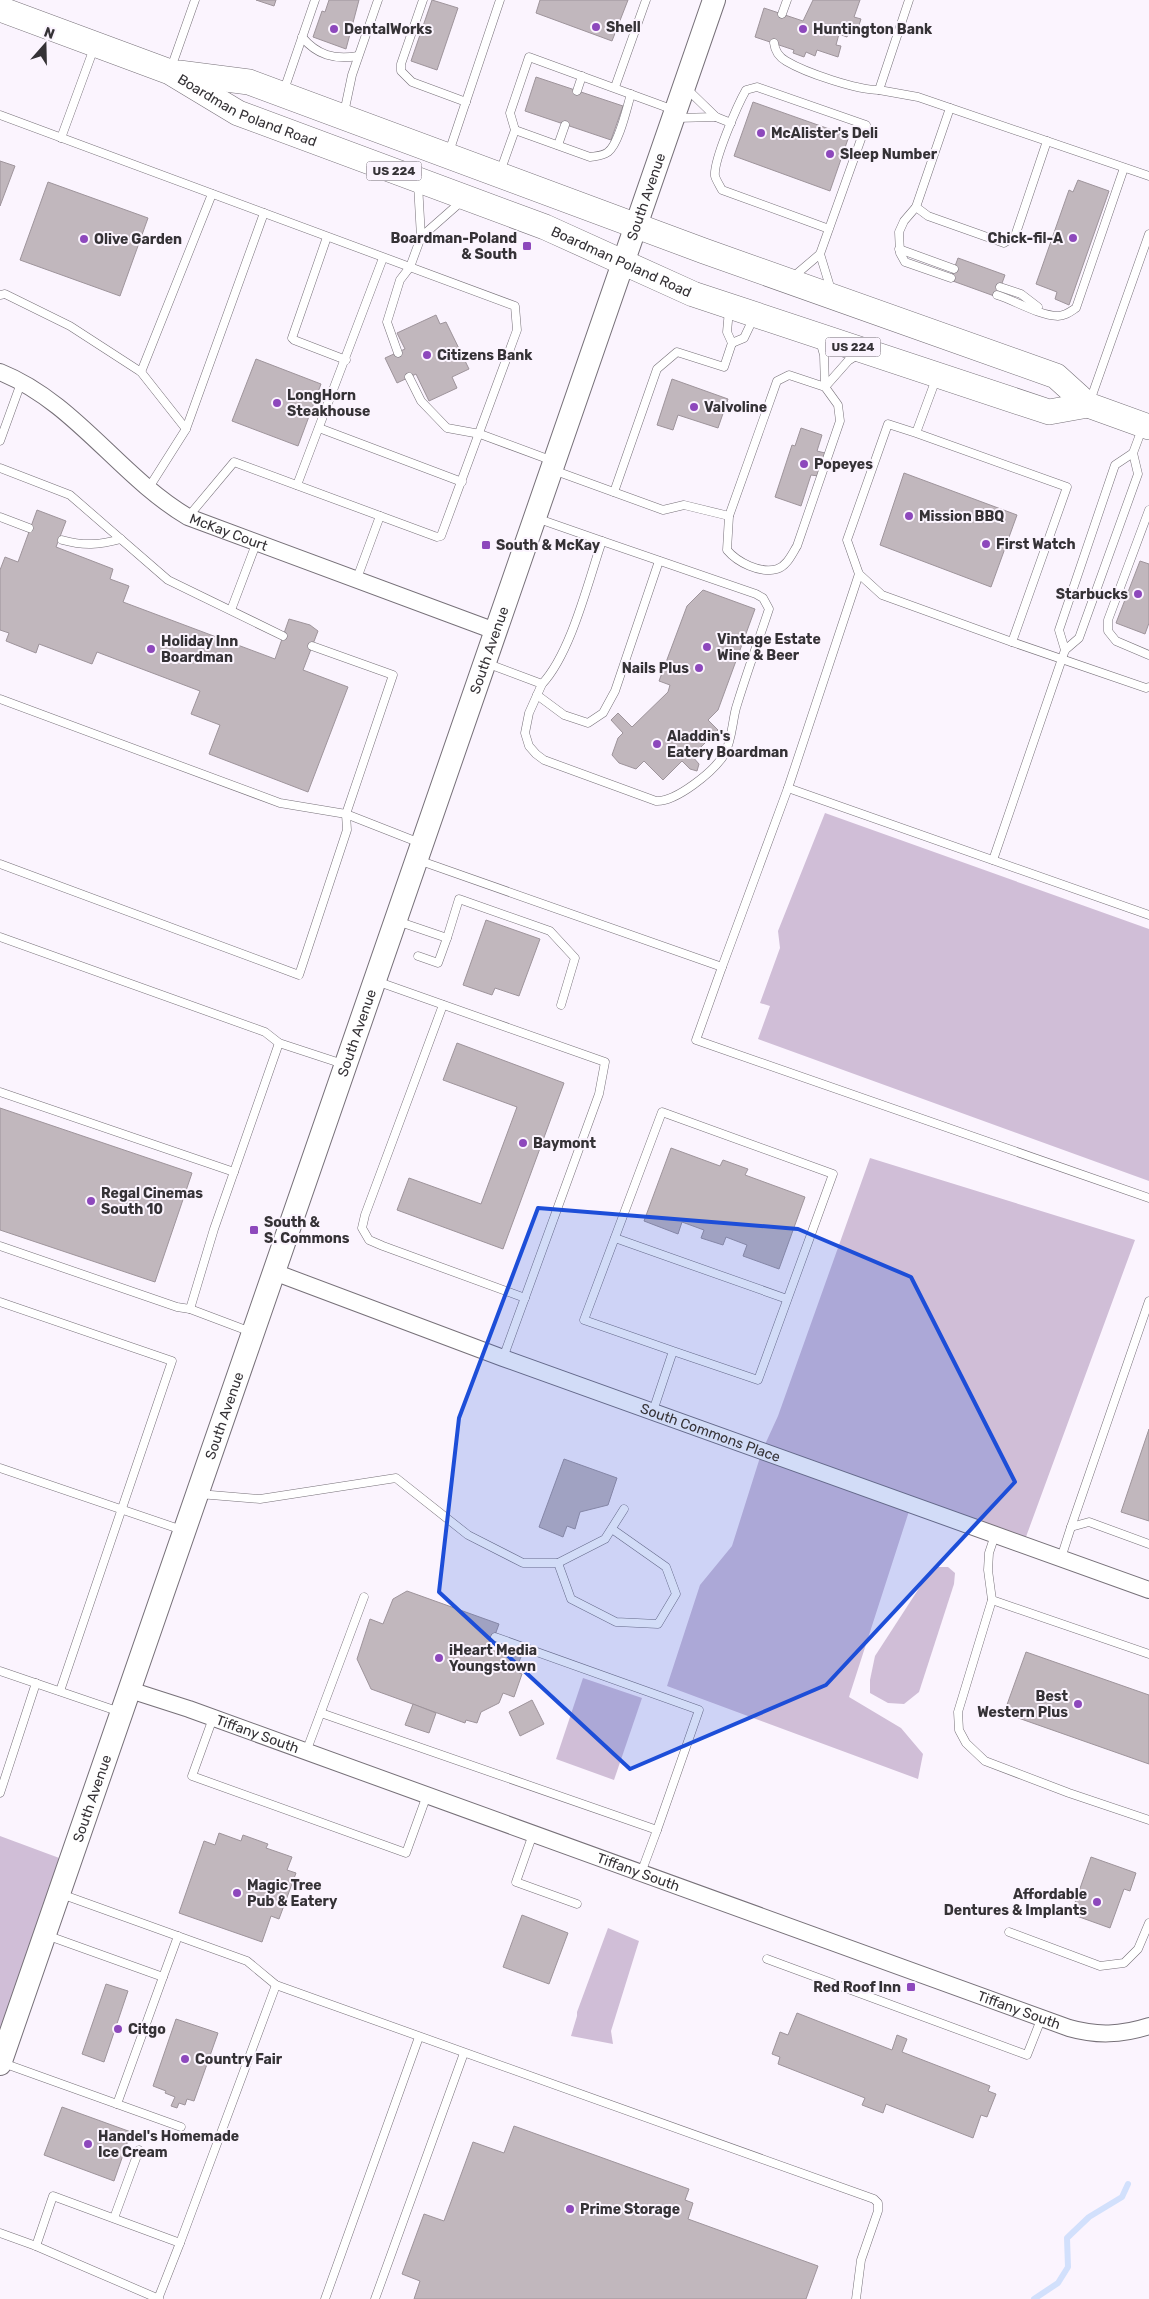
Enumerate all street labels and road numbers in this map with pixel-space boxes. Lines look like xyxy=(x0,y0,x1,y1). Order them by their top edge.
street label: Boardman Poland Road xyxy=(175,70,319,150)
street label: South Avenue xyxy=(623,150,669,243)
road number: US 224 xyxy=(366,162,422,180)
street label: Boardman Poland Road xyxy=(548,222,694,301)
road number: US 224 xyxy=(826,338,880,357)
street label: McKay Court xyxy=(187,510,271,555)
street label: South Avenue xyxy=(466,604,512,696)
street label: South Avenue xyxy=(334,987,380,1079)
street label: South Avenue xyxy=(201,1370,247,1462)
street label: South Commons Place xyxy=(638,1400,783,1466)
street label: Tiffany South xyxy=(214,1711,301,1757)
street label: South Avenue xyxy=(69,1752,115,1844)
street label: Tiffany South xyxy=(595,1849,682,1895)
street label: Tiffany South xyxy=(975,1987,1063,2033)

